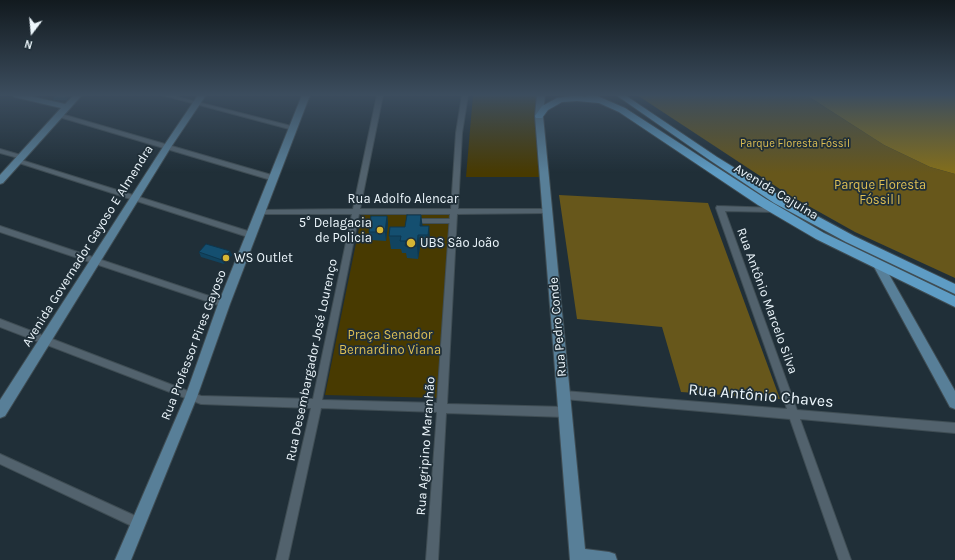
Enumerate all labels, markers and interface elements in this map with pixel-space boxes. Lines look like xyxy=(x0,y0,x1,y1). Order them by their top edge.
north arrow xyxy=(12,12,52,52)
text: N xyxy=(23,37,34,51)
park label: Parque Floresta Fóssil xyxy=(740,137,850,151)
street label: Avenida Governador Gayoso E Almendra xyxy=(19,142,157,350)
street label: Avenida Cajuína xyxy=(731,161,821,223)
park label: Parque Floresta Fóssil I xyxy=(834,177,926,208)
street label: Rua Adolfo Alencar xyxy=(348,191,458,207)
place label: 5° Delagacia de Policia xyxy=(299,215,372,246)
marker: 5° Delagacia de Policia xyxy=(375,225,385,235)
street label: Rua Antônio Marcelo Silva xyxy=(733,226,801,376)
place label: UBS São João xyxy=(420,235,499,251)
marker: UBS São João xyxy=(405,237,417,249)
place label: WS Outlet xyxy=(234,250,293,266)
marker: WS Outlet xyxy=(221,253,231,263)
street label: Rua Desembargador José Lourenço xyxy=(283,257,341,463)
street label: Rua Professor Pires Gayoso xyxy=(158,268,230,422)
street label: Rua Pedro Conde xyxy=(546,277,570,377)
park label: Praça Senador Bernardino Viana xyxy=(339,327,441,358)
street label: Rua Agripino Maranhão xyxy=(413,376,439,516)
street label: Rua Antônio Chaves xyxy=(688,380,834,412)

